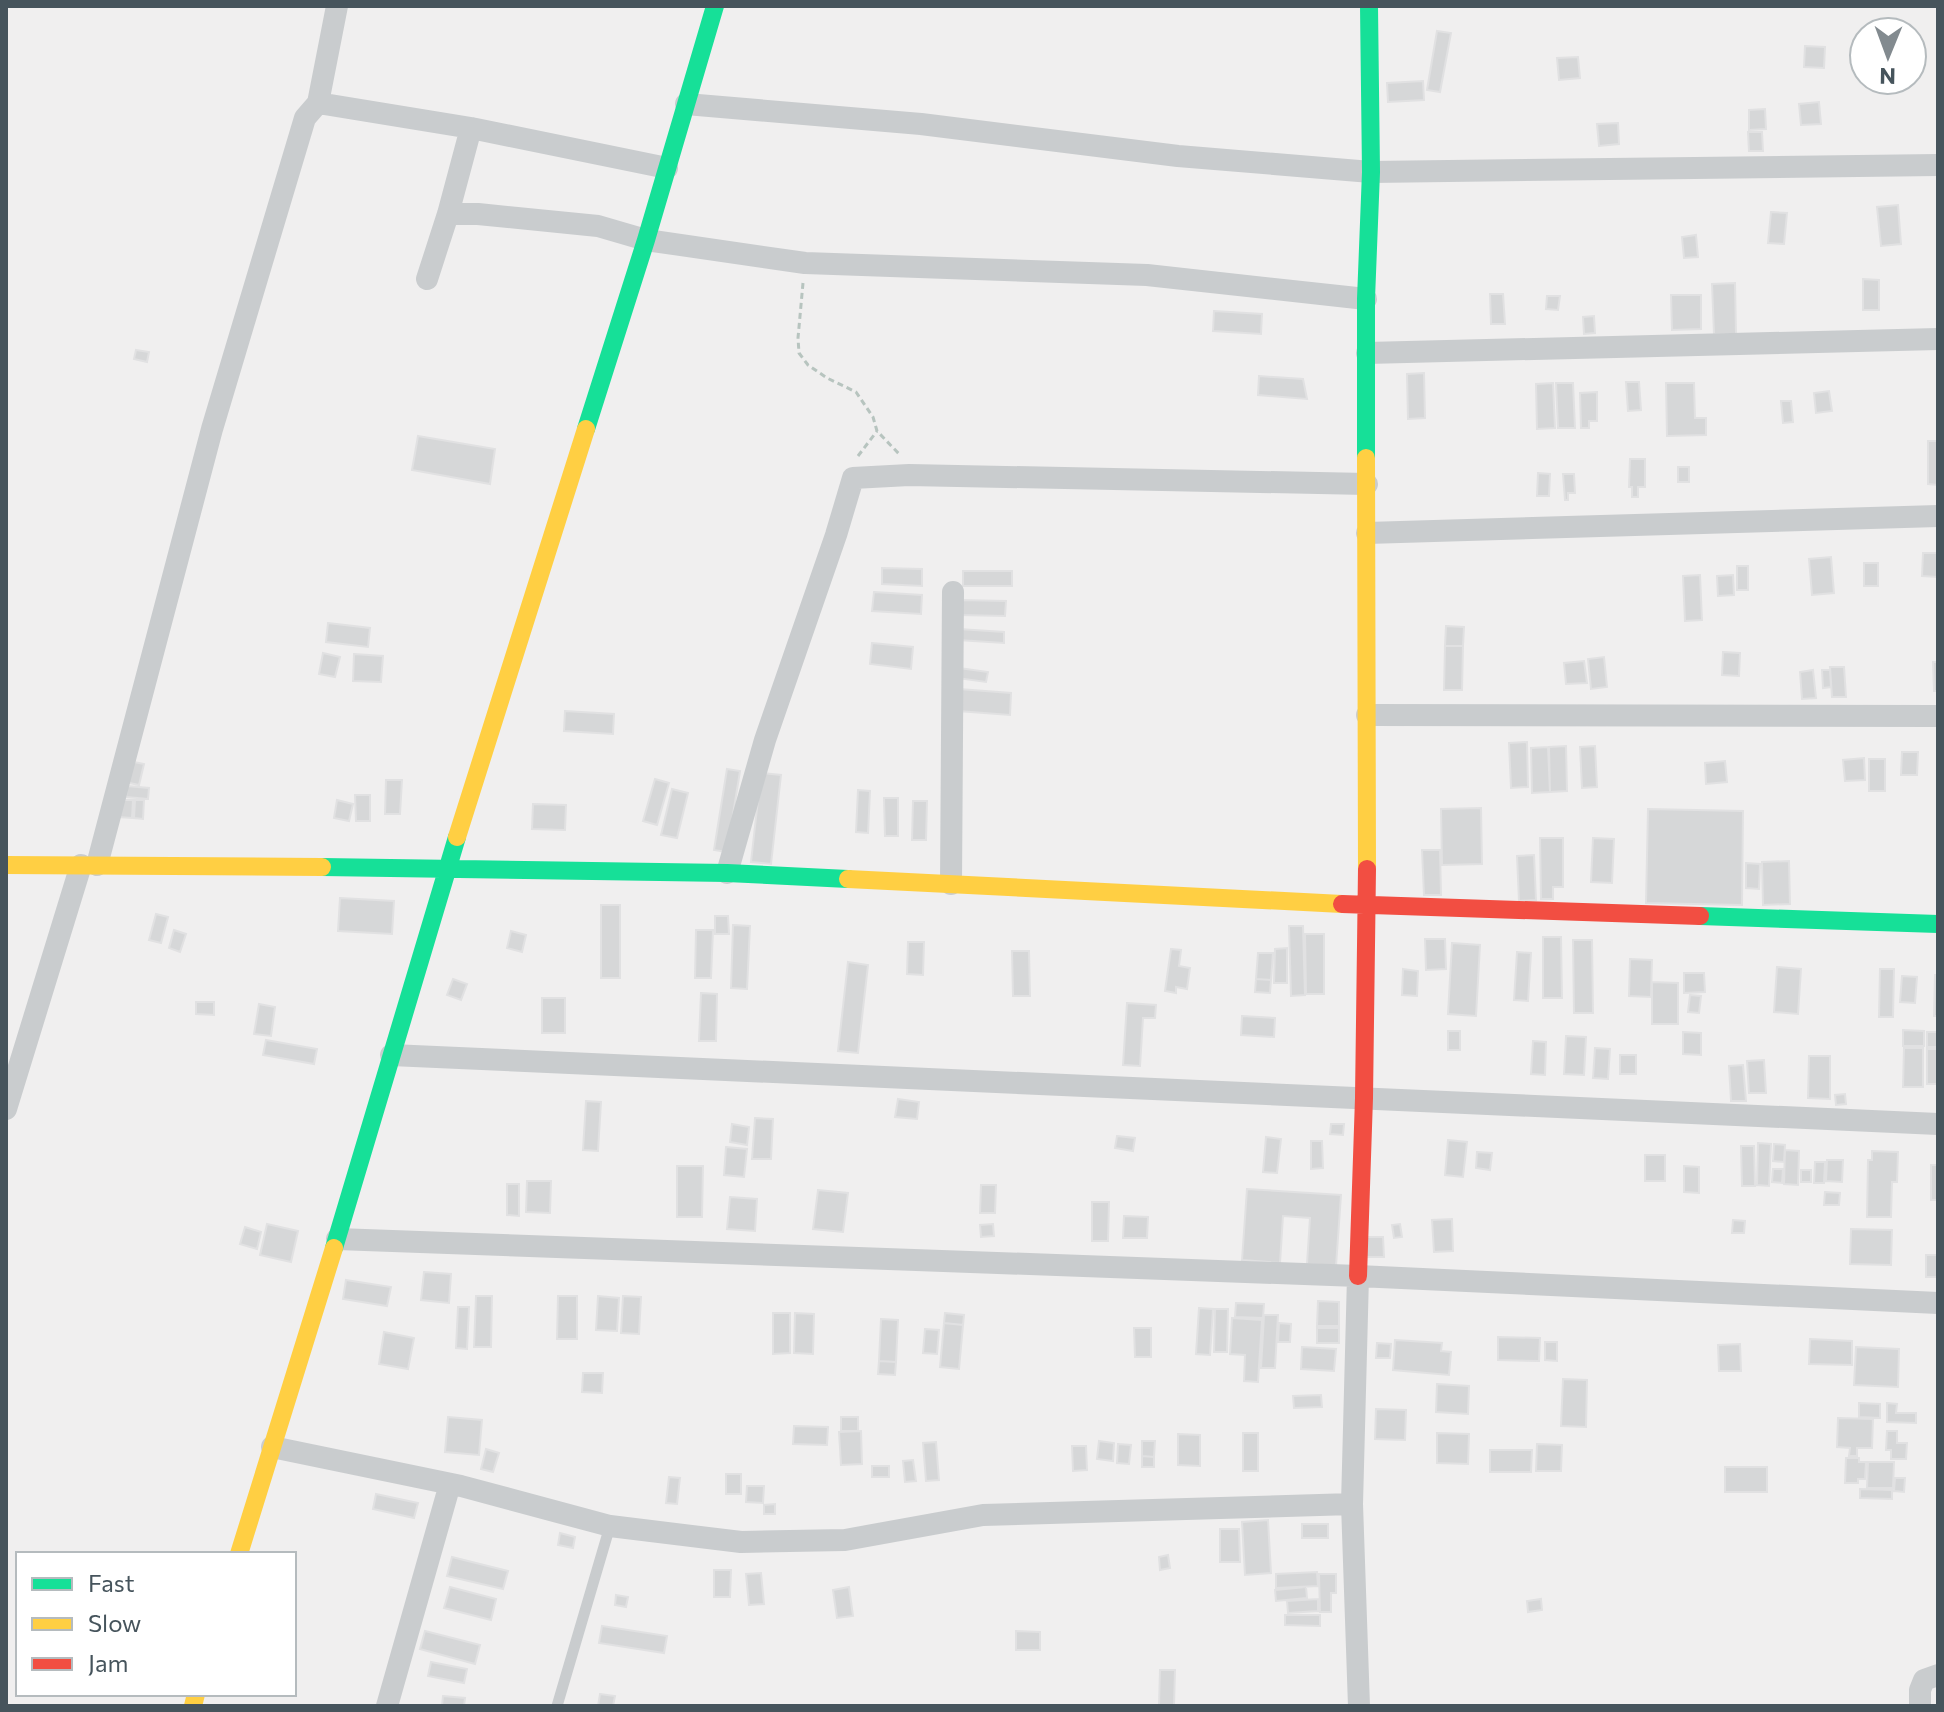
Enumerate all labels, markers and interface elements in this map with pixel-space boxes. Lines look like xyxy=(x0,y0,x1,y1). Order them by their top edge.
north arrow xyxy=(1848,16,1928,96)
text: N xyxy=(1879,63,1896,90)
legend xyxy=(16,1552,296,1696)
text: Fast xyxy=(88,1568,135,1597)
text: Slow xyxy=(88,1608,141,1637)
text: Jam xyxy=(88,1648,128,1677)

